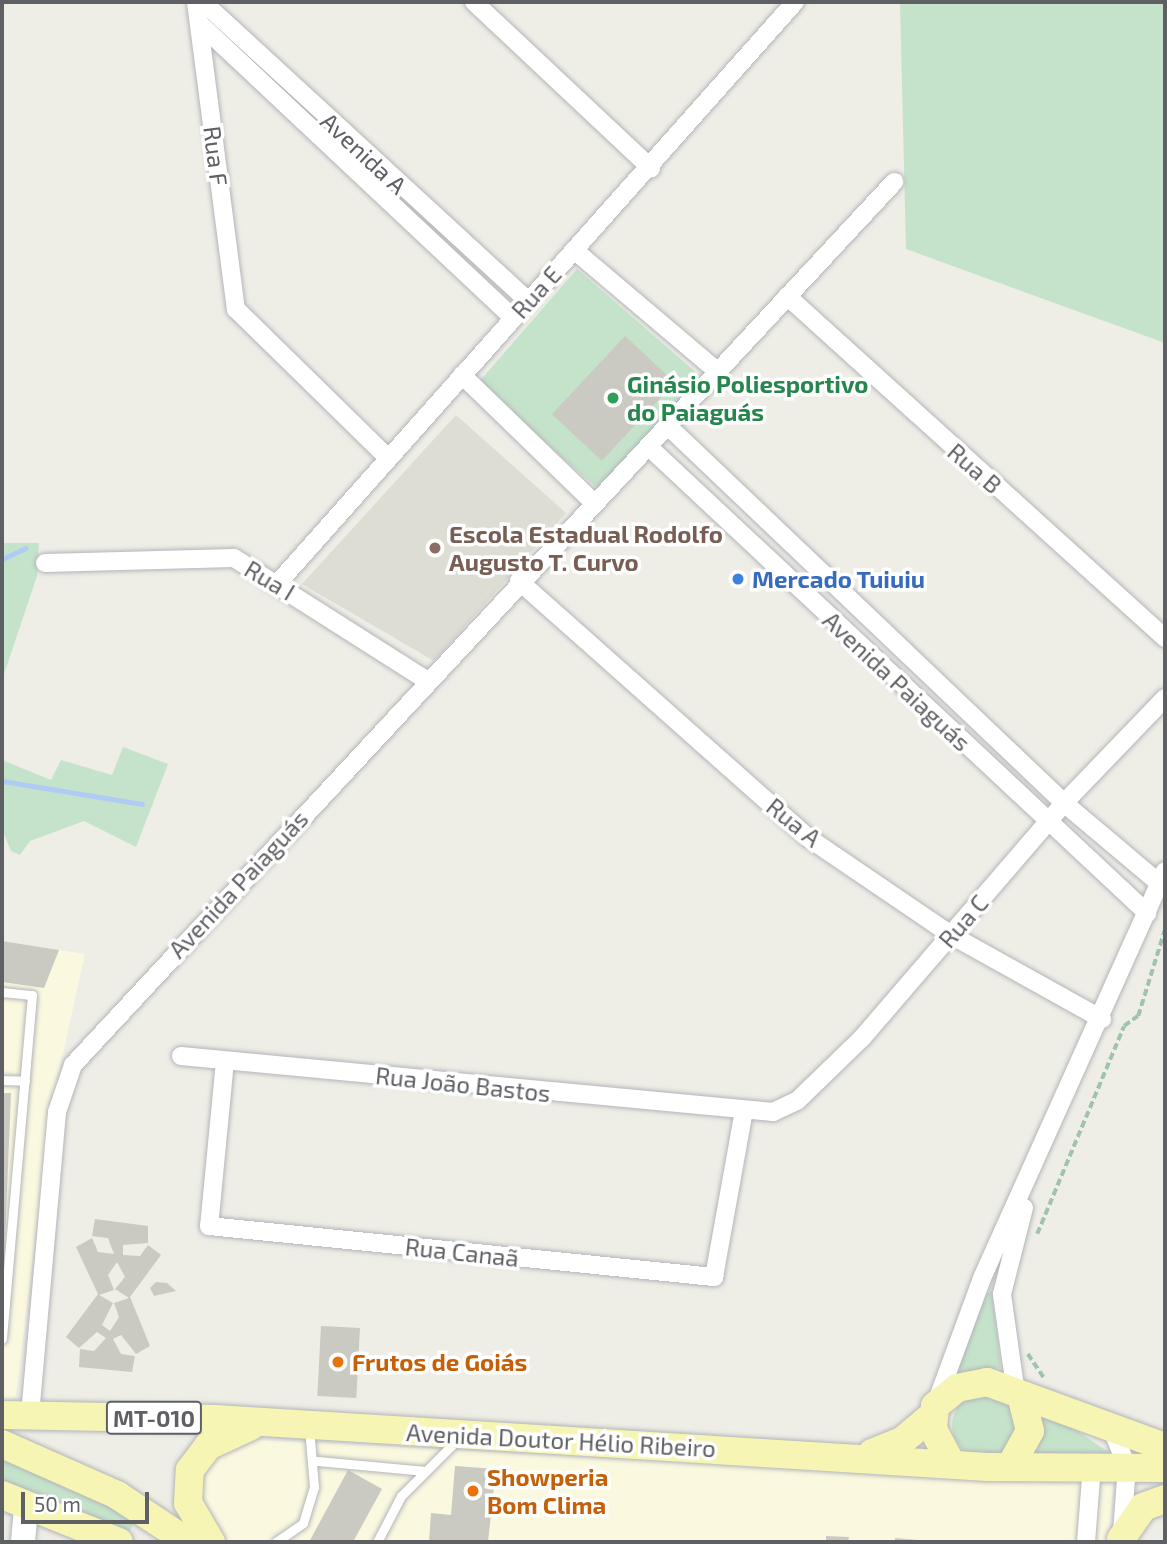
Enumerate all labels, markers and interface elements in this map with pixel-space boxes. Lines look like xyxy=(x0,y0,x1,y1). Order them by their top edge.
street label: Avenida A xyxy=(315,106,413,200)
street label: Rua F xyxy=(198,124,234,188)
street label: Rua E xyxy=(505,260,567,324)
place label: Ginásio Poliesportivo do Paiaguás xyxy=(627,370,868,426)
marker: Ginásio Poliesportivo do Paiaguás xyxy=(605,390,621,406)
street label: Rua B xyxy=(942,437,1008,499)
place label: Escola Estadual Rodolfo Augusto T. Curvo xyxy=(449,520,723,576)
marker: Escola Estadual Rodolfo Augusto T. Curvo xyxy=(427,540,443,556)
street label: Rua I xyxy=(240,554,300,606)
place label: Mercado Tuiuiu xyxy=(752,565,926,593)
marker: Mercado Tuiuiu xyxy=(730,571,746,587)
street label: Avenida Paiaguás xyxy=(817,605,977,757)
street label: Rua A xyxy=(761,791,827,853)
street label: Avenida Paiaguás xyxy=(162,804,314,964)
street label: Rua C xyxy=(932,889,994,953)
street label: Rua João Bastos xyxy=(374,1060,552,1108)
street label: Rua Canaã xyxy=(404,1232,520,1272)
place label: Frutos de Goiás xyxy=(352,1348,527,1376)
marker: Frutos de Goiás xyxy=(330,1354,346,1370)
road number: MT-010 xyxy=(105,1399,203,1438)
street label: Avenida Doutor Hélio Ribeiro xyxy=(405,1417,717,1463)
place label: Showperia Bom Clima xyxy=(487,1463,608,1519)
scale bar xyxy=(24,1478,152,1522)
marker: Showperia Bom Clima xyxy=(465,1483,481,1499)
text: 50 m xyxy=(34,1491,81,1516)

